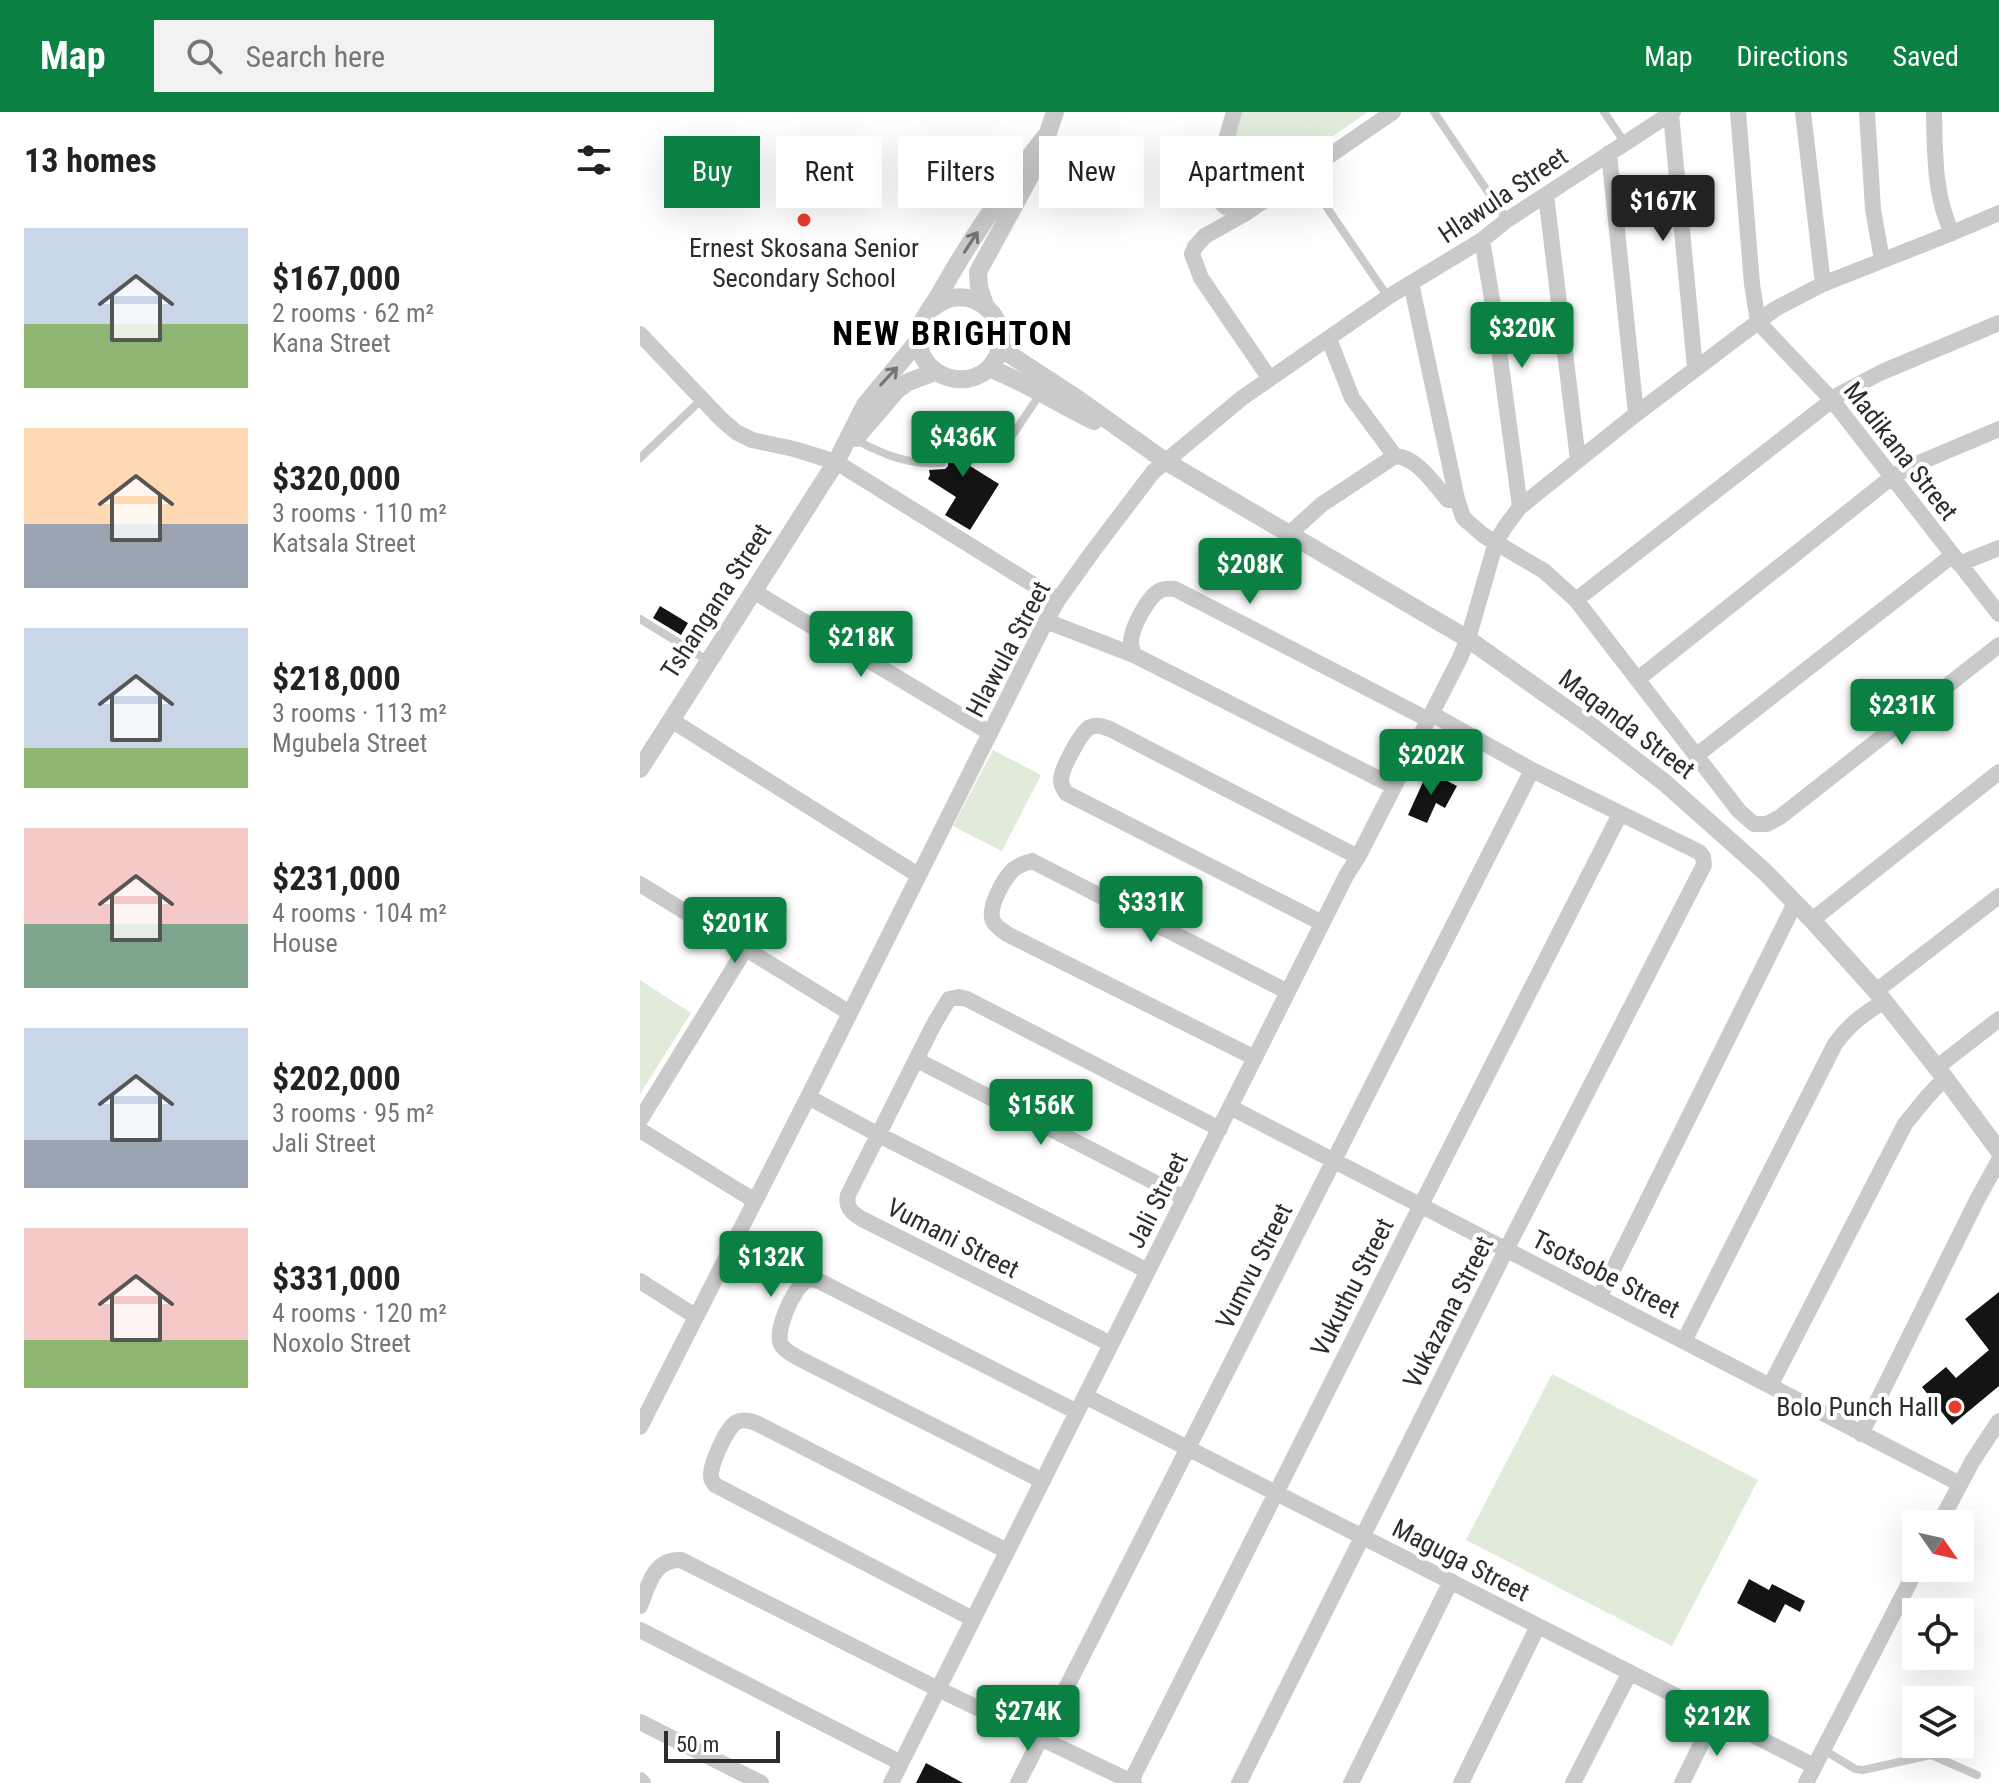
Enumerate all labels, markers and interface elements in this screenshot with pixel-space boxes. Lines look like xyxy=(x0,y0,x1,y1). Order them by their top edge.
search box xyxy=(154,20,714,92)
text: Map xyxy=(40,34,106,78)
icon: search xyxy=(182,34,226,78)
text: Search here xyxy=(246,39,385,74)
text: Map xyxy=(1644,40,1693,73)
text: Directions xyxy=(1737,40,1848,73)
text: Saved xyxy=(1892,40,1959,73)
chip: Buy xyxy=(664,136,760,208)
chip: Rent xyxy=(776,136,882,208)
chip: Filters xyxy=(898,136,1023,208)
chip: New xyxy=(1039,136,1144,208)
chip: Apartment xyxy=(1160,136,1333,208)
icon: filters xyxy=(572,138,616,182)
text: 13 homes xyxy=(24,140,157,180)
street label: Hlawula Street xyxy=(1433,141,1573,249)
pin: $167K xyxy=(1607,175,1719,243)
text: $167K xyxy=(1630,186,1696,216)
marker: Ernest Skosana Senior Secondary School xyxy=(795,211,813,229)
one-way arrow xyxy=(963,232,979,254)
place label: Ernest Skosana Senior Secondary School xyxy=(689,233,919,293)
text: $167,000 xyxy=(272,258,401,298)
icon: home xyxy=(88,260,184,356)
text: 2 rooms · 62 m² xyxy=(272,298,434,328)
pin: $320K xyxy=(1466,302,1578,370)
district label: NEW BRIGHTON xyxy=(832,313,1074,353)
text: $320K xyxy=(1489,313,1555,343)
text: Kana Street xyxy=(272,328,391,358)
one-way arrow xyxy=(880,366,899,386)
street label: Madikana Street xyxy=(1838,376,1964,526)
pin: $436K xyxy=(907,411,1019,479)
text: $436K xyxy=(930,422,996,452)
text: $320,000 xyxy=(272,458,401,498)
icon: home xyxy=(88,460,184,556)
text: 3 rooms · 110 m² xyxy=(272,498,447,528)
street label: Tshangana Street xyxy=(655,518,777,684)
text: Katsala Street xyxy=(272,528,416,558)
pin: $208K xyxy=(1194,538,1306,606)
text: $208K xyxy=(1217,549,1283,579)
street label: Hlawula Street xyxy=(960,576,1056,722)
pin: $218K xyxy=(805,611,917,679)
text: $218K xyxy=(828,622,894,652)
text: $218,000 xyxy=(272,658,401,698)
icon: home xyxy=(88,660,184,756)
street label: Maqanda Street xyxy=(1553,663,1701,785)
pin: $231K xyxy=(1846,679,1958,747)
text: $231K xyxy=(1869,690,1935,720)
text: 3 rooms · 113 m² xyxy=(272,698,447,728)
text: Mgubela Street xyxy=(272,728,427,758)
pin: $202K xyxy=(1375,729,1487,797)
text: $202K xyxy=(1398,740,1464,770)
text: $231,000 xyxy=(272,858,401,898)
icon: home xyxy=(88,860,184,956)
pin: $331K xyxy=(1095,876,1207,944)
text: $331K xyxy=(1118,887,1184,917)
pin: $201K xyxy=(679,897,791,965)
text: 4 rooms · 104 m² xyxy=(272,898,447,928)
text: $201K xyxy=(702,908,768,938)
text: House xyxy=(272,928,338,958)
text: $202,000 xyxy=(272,1058,401,1098)
icon: home xyxy=(88,1060,184,1156)
pin: $156K xyxy=(985,1079,1097,1147)
text: $156K xyxy=(1008,1090,1074,1120)
text: 3 rooms · 95 m² xyxy=(272,1098,434,1128)
text: Jali Street xyxy=(272,1128,376,1158)
street label: Jali Street xyxy=(1120,1147,1194,1253)
street label: Vumani Street xyxy=(882,1192,1024,1284)
street label: Vumvu Street xyxy=(1210,1198,1298,1334)
street label: Vukuthu Street xyxy=(1304,1213,1400,1361)
street label: Tsotsobe Street xyxy=(1527,1224,1685,1324)
pin: $132K xyxy=(715,1231,827,1299)
street label: Vukazana Street xyxy=(1397,1231,1499,1393)
text: $132K xyxy=(738,1242,804,1272)
text: $331,000 xyxy=(272,1258,401,1298)
icon: home xyxy=(88,1260,184,1356)
text: 4 rooms · 120 m² xyxy=(272,1298,447,1328)
text: Noxolo Street xyxy=(272,1328,411,1358)
place label: Bolo Punch Hall xyxy=(1776,1392,1939,1422)
marker: Bolo Punch Hall xyxy=(1946,1398,1964,1416)
north arrow xyxy=(1902,1510,1974,1582)
map controls xyxy=(1902,1510,1974,1758)
street label: Maguga Street xyxy=(1388,1513,1534,1607)
button: locate xyxy=(1902,1598,1974,1670)
pin: $274K xyxy=(972,1685,1084,1753)
button: layers xyxy=(1902,1686,1974,1758)
pin: $212K xyxy=(1661,1690,1773,1758)
text: $274K xyxy=(995,1696,1061,1726)
text: $212K xyxy=(1684,1701,1750,1731)
scale bar xyxy=(664,1727,780,1763)
text: 50 m xyxy=(676,1732,719,1757)

